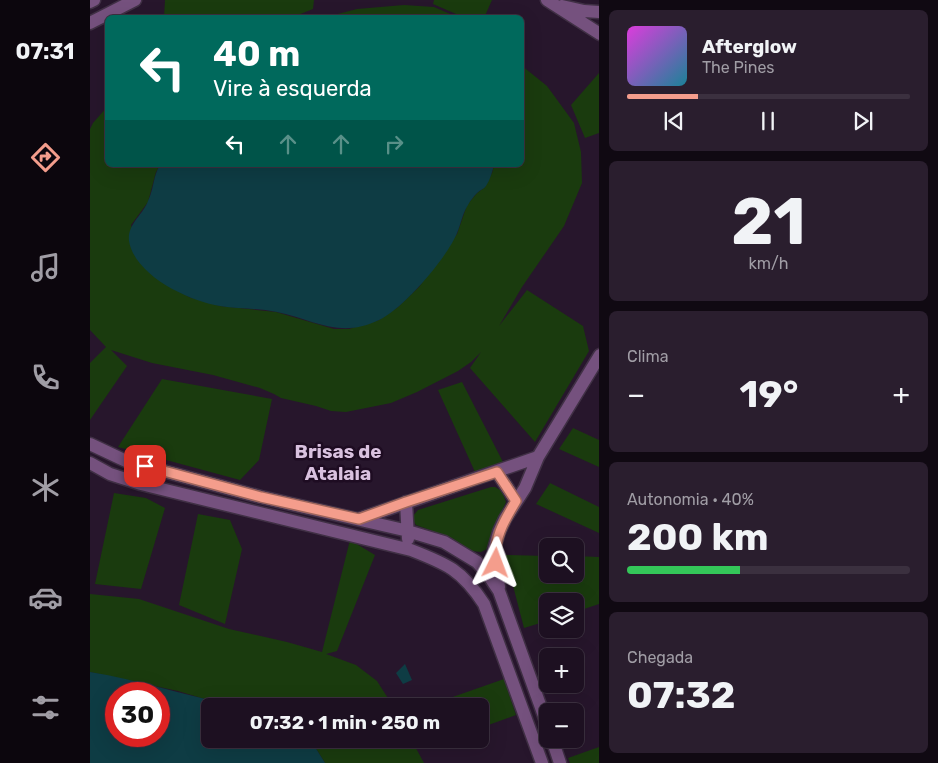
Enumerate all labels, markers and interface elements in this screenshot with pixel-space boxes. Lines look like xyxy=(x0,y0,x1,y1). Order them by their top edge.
text: 40 m xyxy=(213,33,300,75)
icon: left xyxy=(130,35,195,100)
text: Afterglow xyxy=(702,35,797,58)
text: 07:31 xyxy=(15,38,75,65)
text: The Pines xyxy=(702,58,775,77)
text: Vire à esquerda xyxy=(213,75,372,102)
icon: previous xyxy=(660,107,688,135)
icon: pause xyxy=(754,107,782,135)
icon: next xyxy=(849,107,877,135)
icon: left xyxy=(221,130,249,158)
icon: ahead xyxy=(274,130,302,158)
icon: ahead xyxy=(327,130,355,158)
icon: right xyxy=(380,130,408,158)
icon: directions xyxy=(28,140,63,175)
text: 21 xyxy=(731,183,806,260)
icon: music xyxy=(28,250,63,285)
text: km/h xyxy=(749,254,788,273)
text: Clima xyxy=(627,347,668,366)
icon: phone xyxy=(28,360,63,395)
text: 19° xyxy=(739,371,798,417)
text: − xyxy=(627,378,645,411)
text: + xyxy=(893,378,910,411)
district label: Brisas de Atalaia xyxy=(295,440,381,485)
pin xyxy=(124,445,166,487)
icon: arrive xyxy=(131,452,159,480)
icon: climate xyxy=(28,470,63,505)
text: Autonomia · 40% xyxy=(627,490,754,509)
text: 200 km xyxy=(627,514,769,560)
position arrow xyxy=(469,536,521,588)
map controls xyxy=(539,538,584,748)
button: search xyxy=(539,538,584,583)
icon: car xyxy=(28,580,63,615)
button: layers xyxy=(539,593,584,638)
button: + xyxy=(539,648,584,693)
text: Chegada xyxy=(627,648,693,667)
text: 07:32 xyxy=(627,672,735,718)
speed limit sign: 30 xyxy=(105,682,170,747)
icon: filters xyxy=(28,690,63,725)
button: − xyxy=(539,703,584,748)
text: 07:32 · 1 min · 250 m xyxy=(250,711,440,734)

